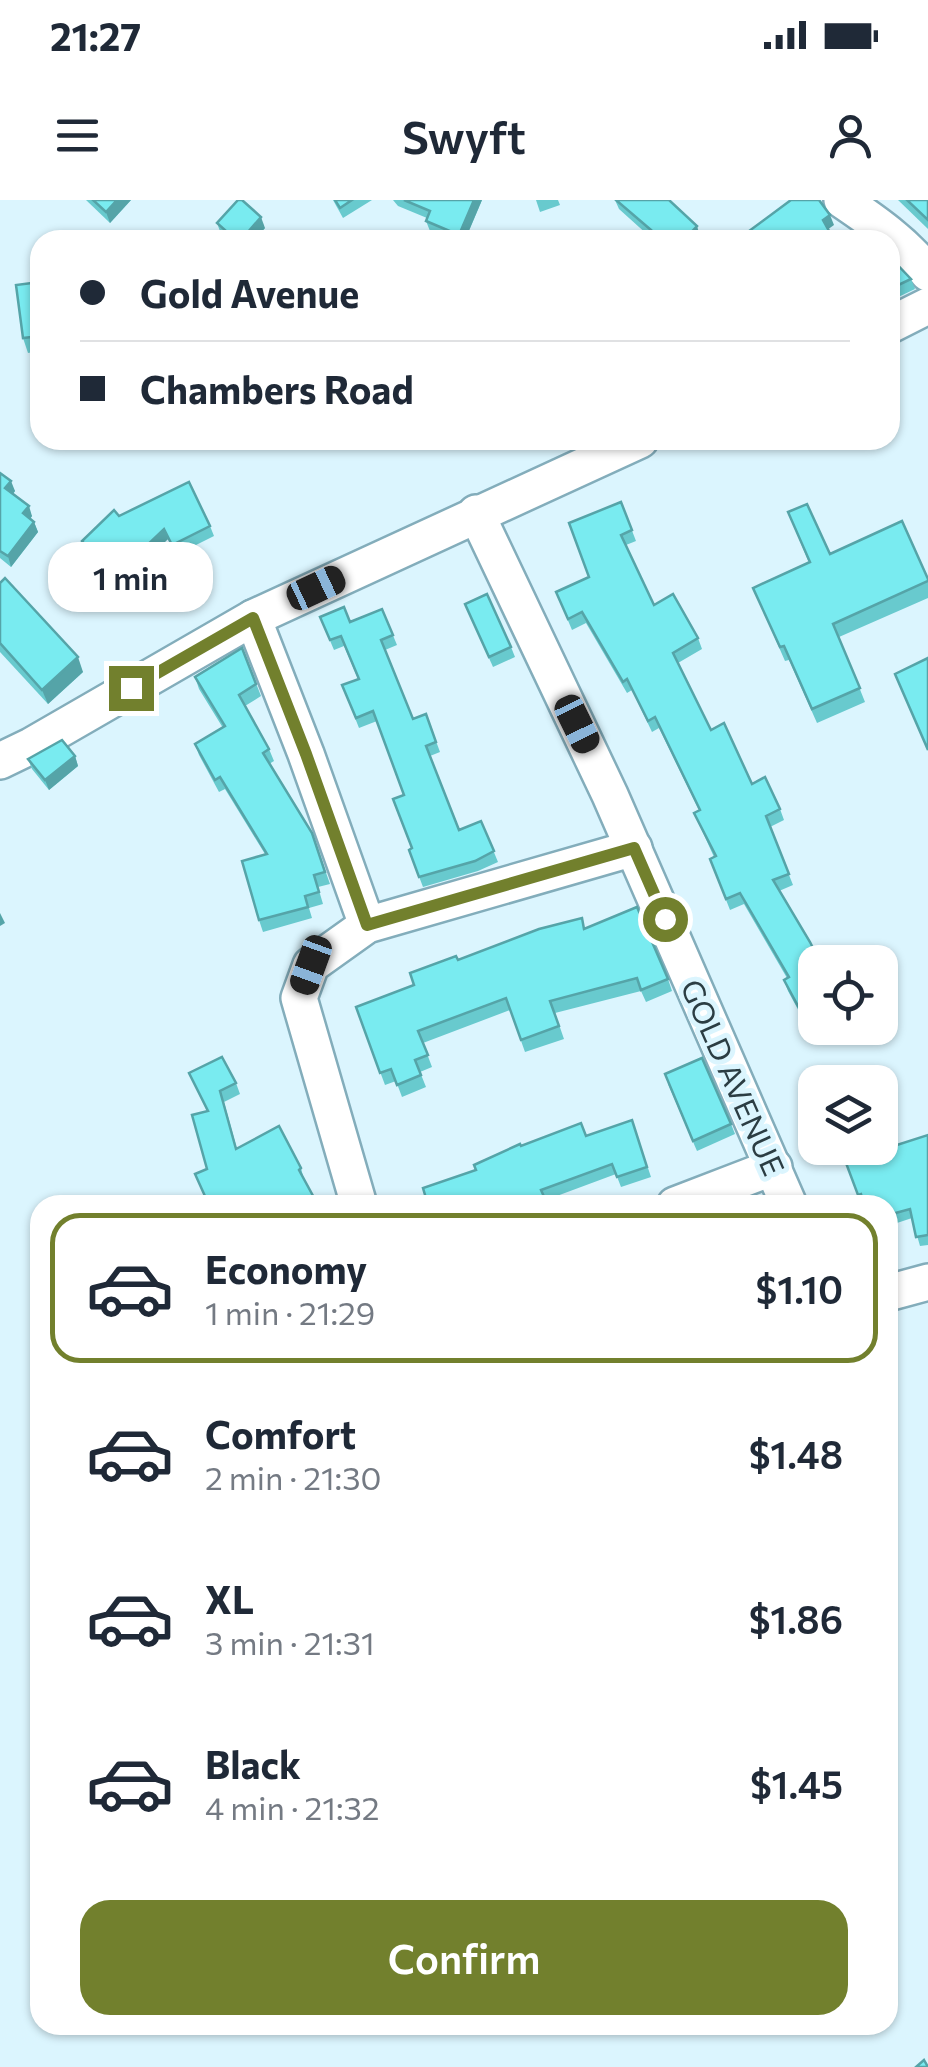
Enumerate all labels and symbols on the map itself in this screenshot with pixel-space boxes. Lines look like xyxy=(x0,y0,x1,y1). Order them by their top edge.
callout: 1 min xyxy=(48,543,214,613)
car xyxy=(282,562,350,614)
route end xyxy=(109,666,154,711)
car xyxy=(550,690,604,758)
route start xyxy=(643,897,688,942)
car xyxy=(287,932,335,998)
street label: GOLD AVENUE xyxy=(674,973,794,1181)

